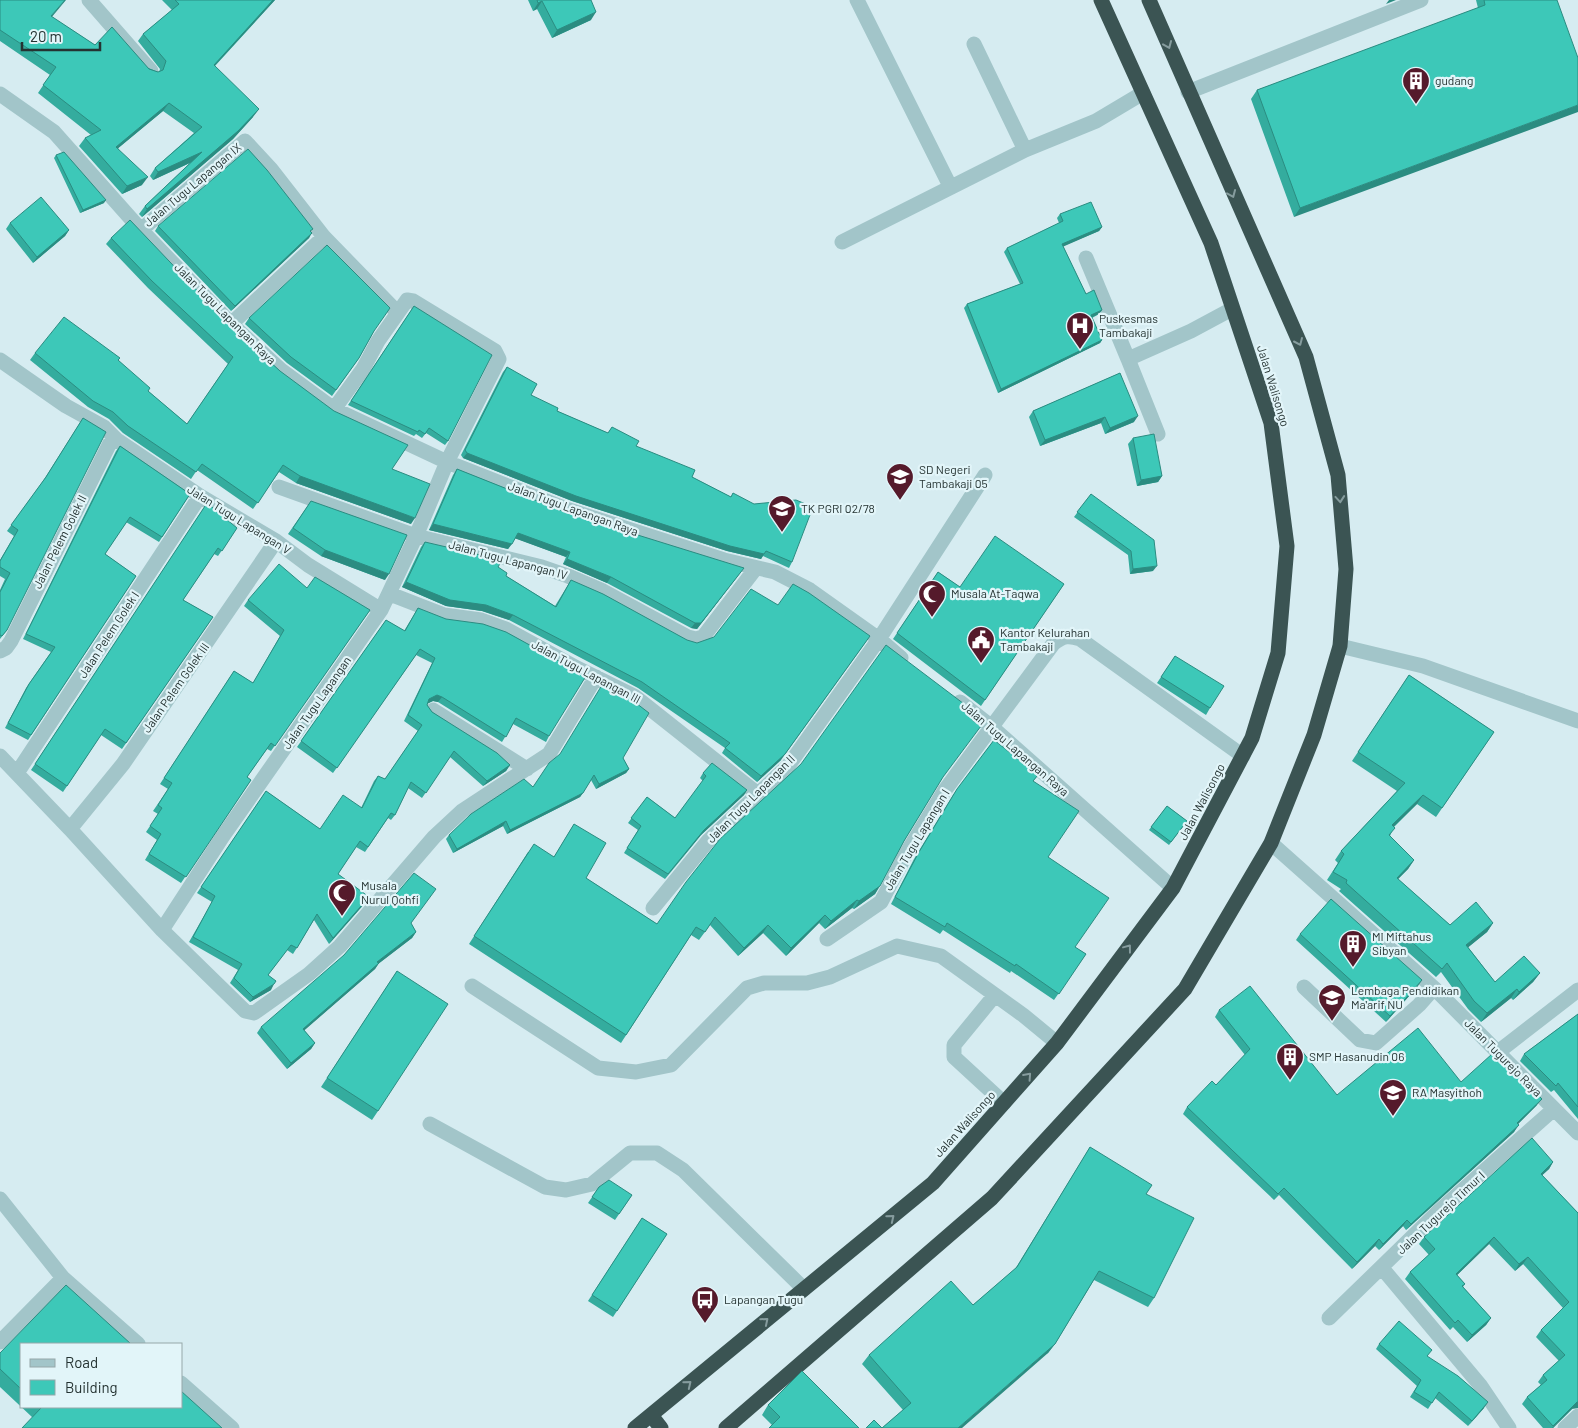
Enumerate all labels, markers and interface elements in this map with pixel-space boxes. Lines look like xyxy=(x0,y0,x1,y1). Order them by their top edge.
scale bar xyxy=(22,20,100,52)
text: 20 m xyxy=(30,27,62,45)
one-way arrow xyxy=(1161,40,1172,49)
building icon: gudang xyxy=(1401,66,1431,105)
place label: gudang xyxy=(1435,73,1473,87)
street label: Jalan Tugu Lapangan IX xyxy=(141,139,244,229)
one-way arrow xyxy=(1226,189,1237,198)
street label: Jalan Tugu Lapangan Raya xyxy=(172,260,279,367)
hospital icon: Puskesmas Tambakaji xyxy=(1065,311,1095,350)
place label: Puskesmas Tambakaji xyxy=(1099,311,1158,339)
one-way arrow xyxy=(1292,337,1303,346)
street label: Jalan Walisongo xyxy=(1255,343,1293,428)
school or university icon: SD Negeri Tambakaji 05 xyxy=(885,462,915,501)
place label: SD Negeri Tambakaji 05 xyxy=(919,462,988,490)
street label: Jalan Tugu Lapangan Raya xyxy=(506,478,640,538)
street label: Jalan Tugu Lapangan V xyxy=(185,482,294,557)
street label: Jalan Pelem Golek II xyxy=(29,492,89,591)
school or university icon: TK PGRI 02/78 xyxy=(767,494,797,533)
one-way arrow xyxy=(1334,495,1345,503)
place label: TK PGRI 02/78 xyxy=(801,501,875,515)
street label: Jalan Tugu Lapangan IV xyxy=(447,536,569,582)
mosque icon: Musala At-Taqwa xyxy=(917,579,947,618)
place label: Musala At-Taqwa xyxy=(951,586,1039,600)
street label: Jalan Pelem Golek I xyxy=(75,589,141,680)
public building icon: Kantor Kelurahan Tambakaji xyxy=(966,625,996,664)
place label: Kantor Kelurahan Tambakaji xyxy=(1000,625,1090,653)
street label: Jalan Tugu Lapangan III xyxy=(529,636,643,706)
street label: Jalan Pelem Golek III xyxy=(139,640,211,735)
street label: Jalan Tugu Lapangan xyxy=(279,653,353,752)
street label: Jalan Tugu Lapangan Raya xyxy=(959,698,1072,799)
street label: Jalan Tugu Lapangan II xyxy=(703,751,797,845)
street label: Jalan Walisongo xyxy=(1175,761,1227,842)
street label: Jalan Tugu Lapangan I xyxy=(880,786,952,893)
mosque icon: Musala Nurul Qohfi xyxy=(327,878,357,917)
place label: Musala Nurul Qohfi xyxy=(361,878,419,906)
building icon: MI Miftahus Sibyan xyxy=(1338,929,1368,968)
place label: MI Miftahus Sibyan xyxy=(1372,929,1431,957)
one-way arrow xyxy=(1122,944,1131,954)
school or university icon: Lembaga Pendidikan Ma'arif NU xyxy=(1317,983,1347,1022)
place label: Lembaga Pendidikan Ma'arif NU xyxy=(1351,983,1459,1011)
street label: Jalan Tugurejo Raya xyxy=(1462,1016,1545,1099)
building icon: SMP Hasanudin 06 xyxy=(1275,1042,1305,1081)
place label: SMP Hasanudin 06 xyxy=(1309,1049,1404,1063)
one-way arrow xyxy=(1022,1072,1031,1081)
school or university icon: RA Masyithoh xyxy=(1378,1078,1408,1117)
place label: RA Masyithoh xyxy=(1412,1085,1482,1099)
street label: Jalan Walisongo xyxy=(931,1087,998,1159)
street label: Jalan Tugurejo Timur I xyxy=(1394,1168,1487,1257)
one-way arrow xyxy=(885,1214,894,1223)
bus stop icon: Lapangan Tugu xyxy=(690,1285,720,1324)
place label: Lapangan Tugu xyxy=(724,1292,803,1306)
one-way arrow xyxy=(760,1318,769,1327)
legend xyxy=(20,1343,182,1408)
text: Road xyxy=(65,1353,98,1371)
text: Building xyxy=(65,1378,118,1396)
one-way arrow xyxy=(682,1382,691,1390)

